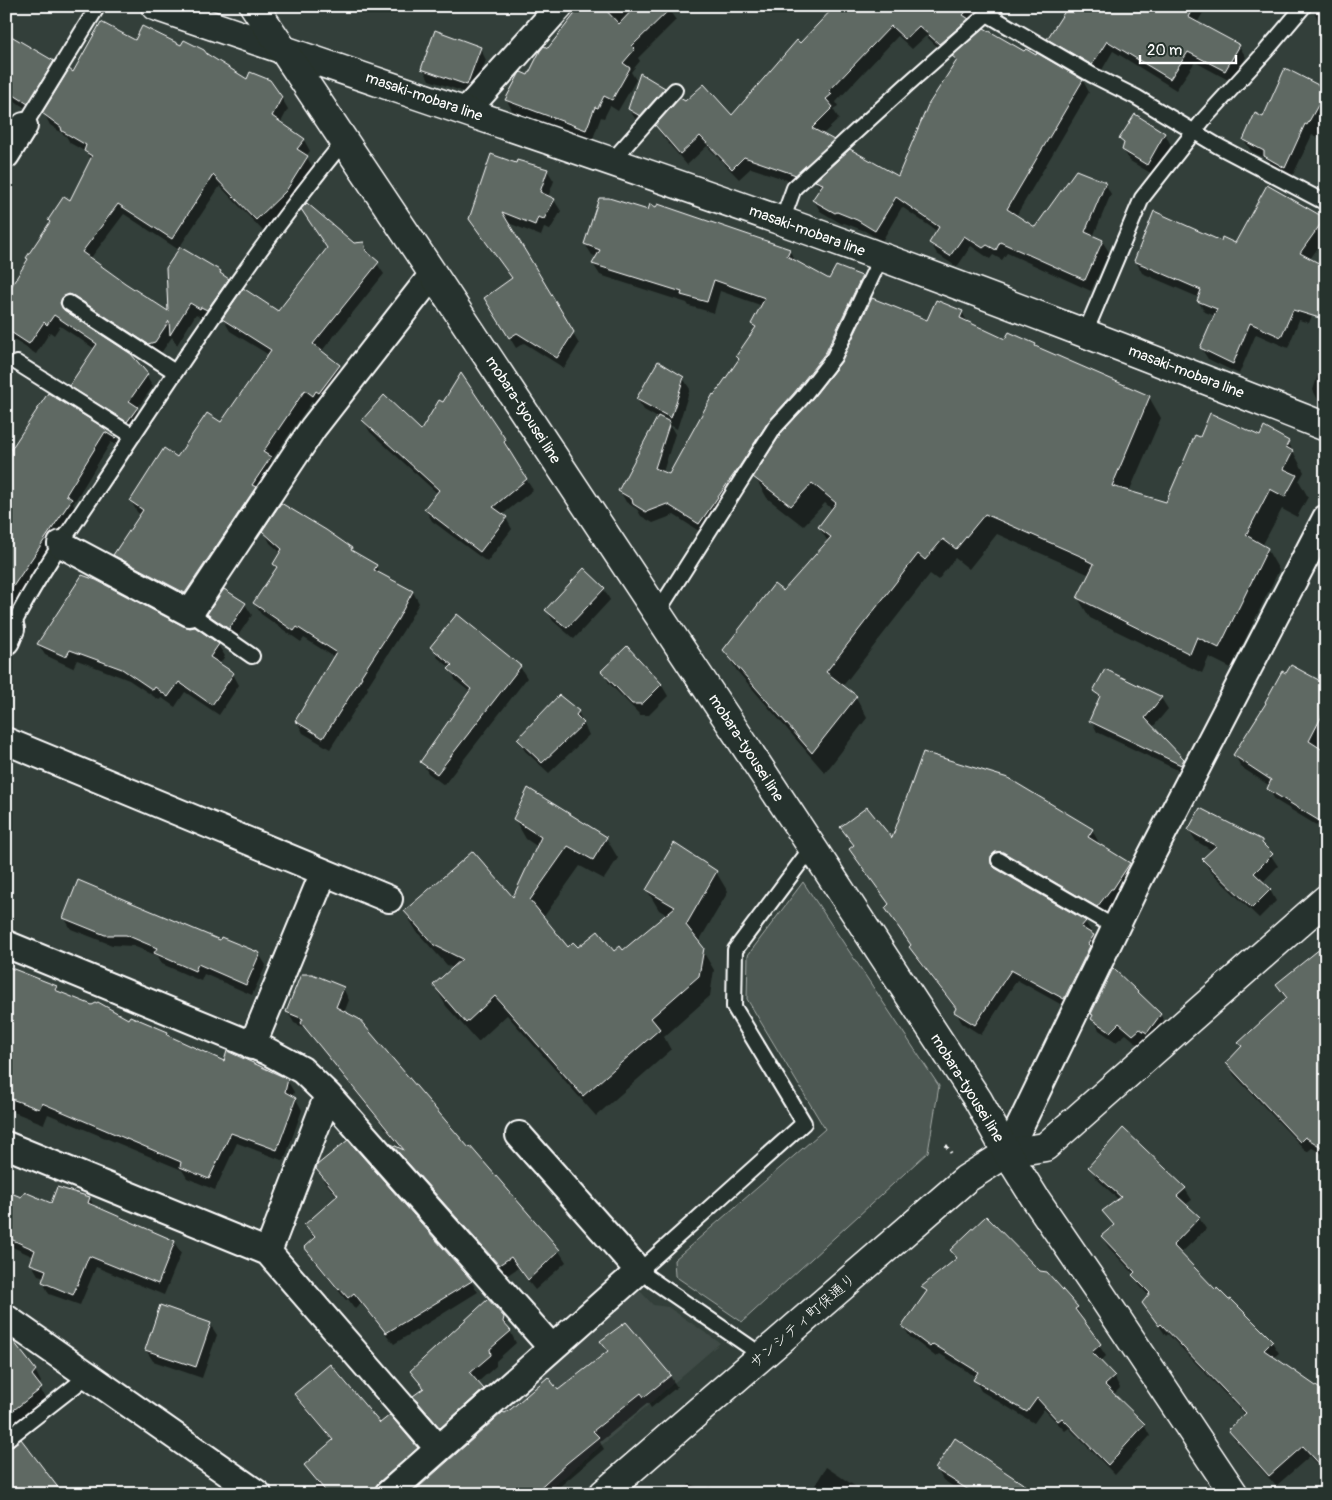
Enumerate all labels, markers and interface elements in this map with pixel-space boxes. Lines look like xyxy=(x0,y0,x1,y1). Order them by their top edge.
scale bar xyxy=(1140,32,1236,64)
text: 20 m xyxy=(1147,41,1182,60)
street label: masaki-mobara line xyxy=(363,68,486,126)
street label: masaki-mobara line xyxy=(746,201,868,261)
street label: masaki-mobara line xyxy=(1125,341,1247,403)
street label: mobara-tyousei line xyxy=(481,353,565,468)
street label: mobara-tyousei line xyxy=(704,691,788,806)
street label: mobara-tyousei line xyxy=(926,1030,1008,1146)
street label: サンシティ町保通り xyxy=(746,1270,860,1372)

